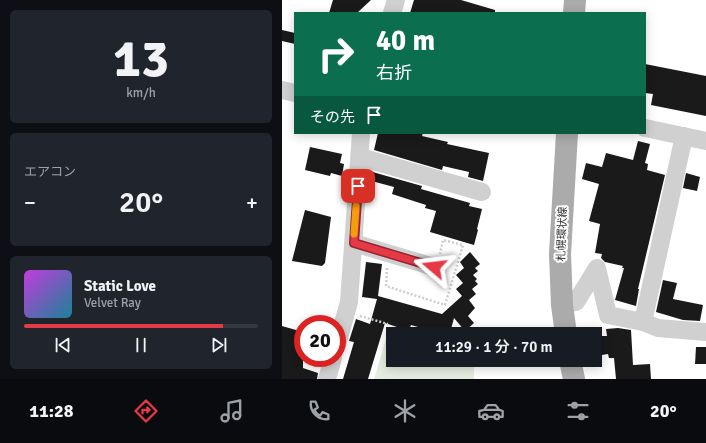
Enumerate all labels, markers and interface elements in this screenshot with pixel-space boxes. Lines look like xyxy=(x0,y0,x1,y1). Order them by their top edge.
text: 40 m xyxy=(376,24,435,58)
text: 13 xyxy=(113,27,169,91)
icon: right xyxy=(310,28,362,80)
text: 右折 xyxy=(376,62,412,84)
text: km/h xyxy=(126,85,156,101)
icon: arrive xyxy=(363,104,385,126)
text: その先 xyxy=(310,108,355,126)
text: エアコン xyxy=(24,164,76,180)
pin xyxy=(341,169,375,203)
icon: arrive xyxy=(347,175,369,197)
text: 20° xyxy=(119,184,163,221)
text: − xyxy=(24,189,36,216)
text: + xyxy=(246,189,258,216)
street label: 札幌環状線 xyxy=(555,206,569,262)
position arrow xyxy=(413,246,455,288)
text: Static Love xyxy=(84,277,156,295)
text: Velvet Ray xyxy=(84,295,141,311)
speed limit sign: 20 xyxy=(294,315,346,367)
icon: previous xyxy=(52,334,74,356)
icon: pause xyxy=(130,334,152,356)
icon: next xyxy=(208,334,230,356)
text: 11:29 · 1 分 · 70 m xyxy=(435,338,553,356)
icon: directions xyxy=(132,397,160,425)
icon: music xyxy=(218,397,246,425)
icon: phone xyxy=(305,397,333,425)
icon: climate xyxy=(391,397,419,425)
icon: car xyxy=(477,397,505,425)
icon: filters xyxy=(564,397,592,425)
text: 11:28 xyxy=(29,400,73,422)
text: 20° xyxy=(650,400,677,422)

